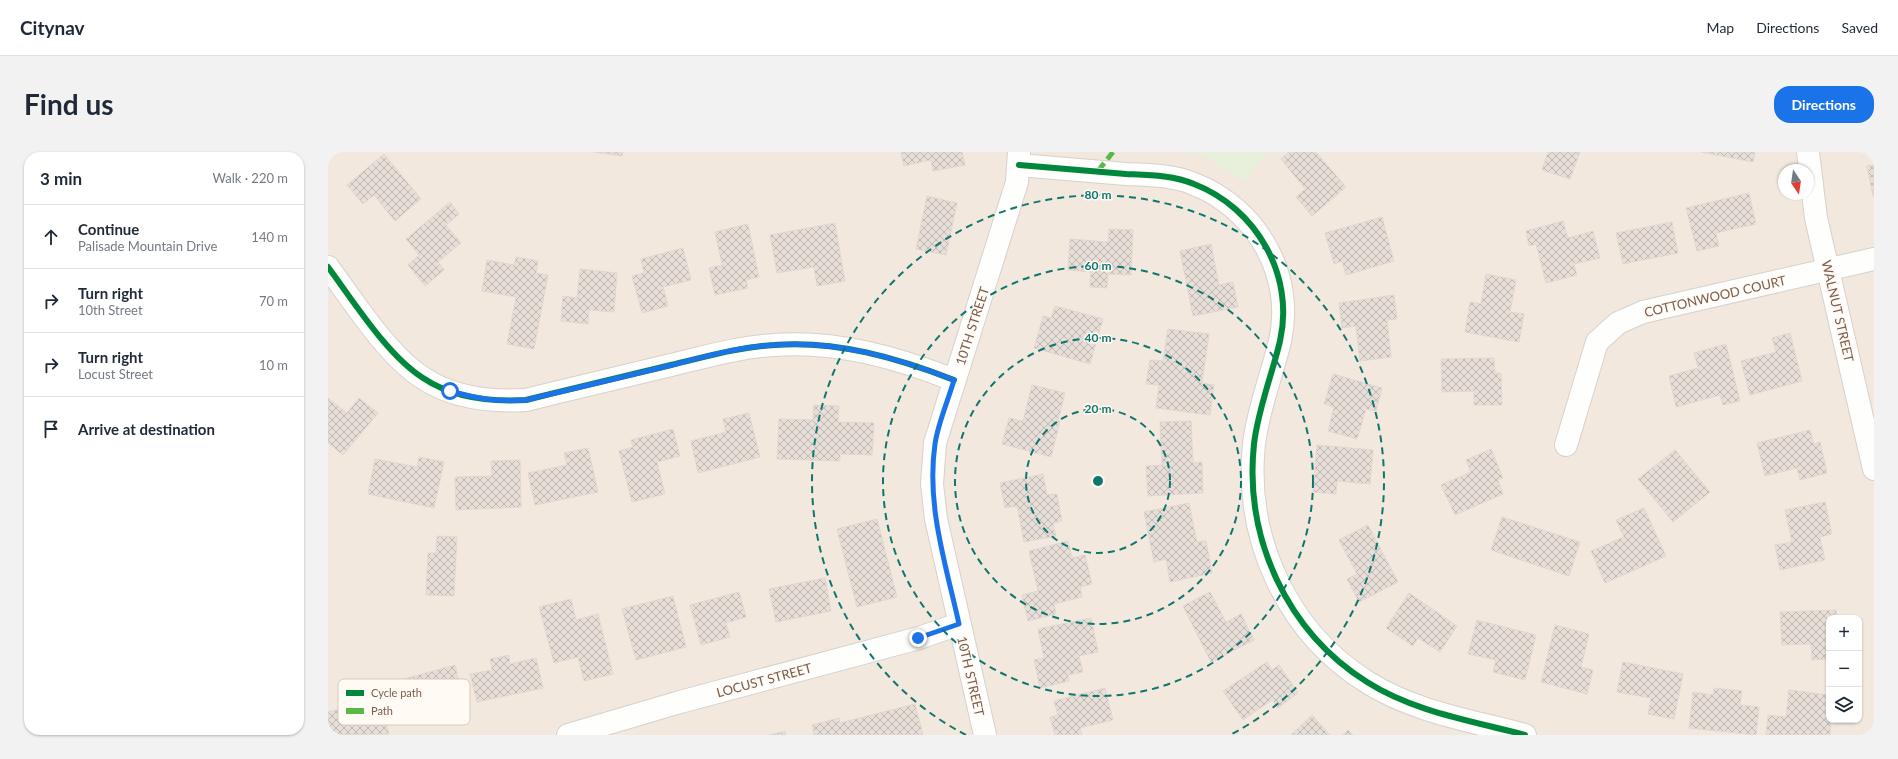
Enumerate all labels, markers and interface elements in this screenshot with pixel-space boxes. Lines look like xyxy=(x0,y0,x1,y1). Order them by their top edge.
text: Citynav xyxy=(20,16,85,39)
text: Map xyxy=(1707,19,1734,36)
text: Directions xyxy=(1756,19,1819,36)
text: Saved xyxy=(1841,19,1878,36)
button: Directions xyxy=(1774,86,1874,123)
text: Find us xyxy=(24,87,114,121)
north arrow xyxy=(1778,164,1814,200)
text: 3 min xyxy=(40,168,82,189)
text: Walk · 220 m xyxy=(212,170,288,186)
text: 80 m xyxy=(1085,187,1111,202)
text: Continue xyxy=(78,220,139,238)
icon: ahead xyxy=(40,226,62,248)
text: 140 m xyxy=(251,229,288,245)
text: Palisade Mountain Drive xyxy=(78,238,217,254)
text: 60 m xyxy=(1085,258,1111,273)
street label: WALNUT STREET xyxy=(1819,259,1858,364)
street label: COTTONWOOD COURT xyxy=(1643,272,1788,320)
text: Turn right xyxy=(78,284,143,302)
street label: 10TH STREET xyxy=(952,284,992,367)
icon: right xyxy=(40,290,62,312)
text: 70 m xyxy=(259,293,288,309)
text: 10th Street xyxy=(78,302,143,318)
text: 40 m xyxy=(1085,330,1111,345)
text: Turn right xyxy=(78,348,143,366)
icon: right xyxy=(40,354,62,376)
text: 10 m xyxy=(259,357,288,373)
text: Locust Street xyxy=(78,366,153,382)
route start xyxy=(441,382,459,400)
text: 20 m xyxy=(1085,401,1111,416)
icon: arrive xyxy=(40,418,62,440)
text: Arrive at destination xyxy=(78,420,215,438)
centre of rings xyxy=(1091,474,1105,488)
map controls xyxy=(1826,615,1862,723)
button: + xyxy=(1826,615,1862,651)
route end xyxy=(909,629,927,647)
street label: 10TH STREET xyxy=(954,634,988,718)
button: − xyxy=(1826,651,1862,687)
street label: LOCUST STREET xyxy=(715,659,814,700)
legend xyxy=(338,679,470,725)
text: Cycle path xyxy=(371,686,422,699)
button: layers xyxy=(1826,687,1862,723)
text: Path xyxy=(371,704,393,717)

